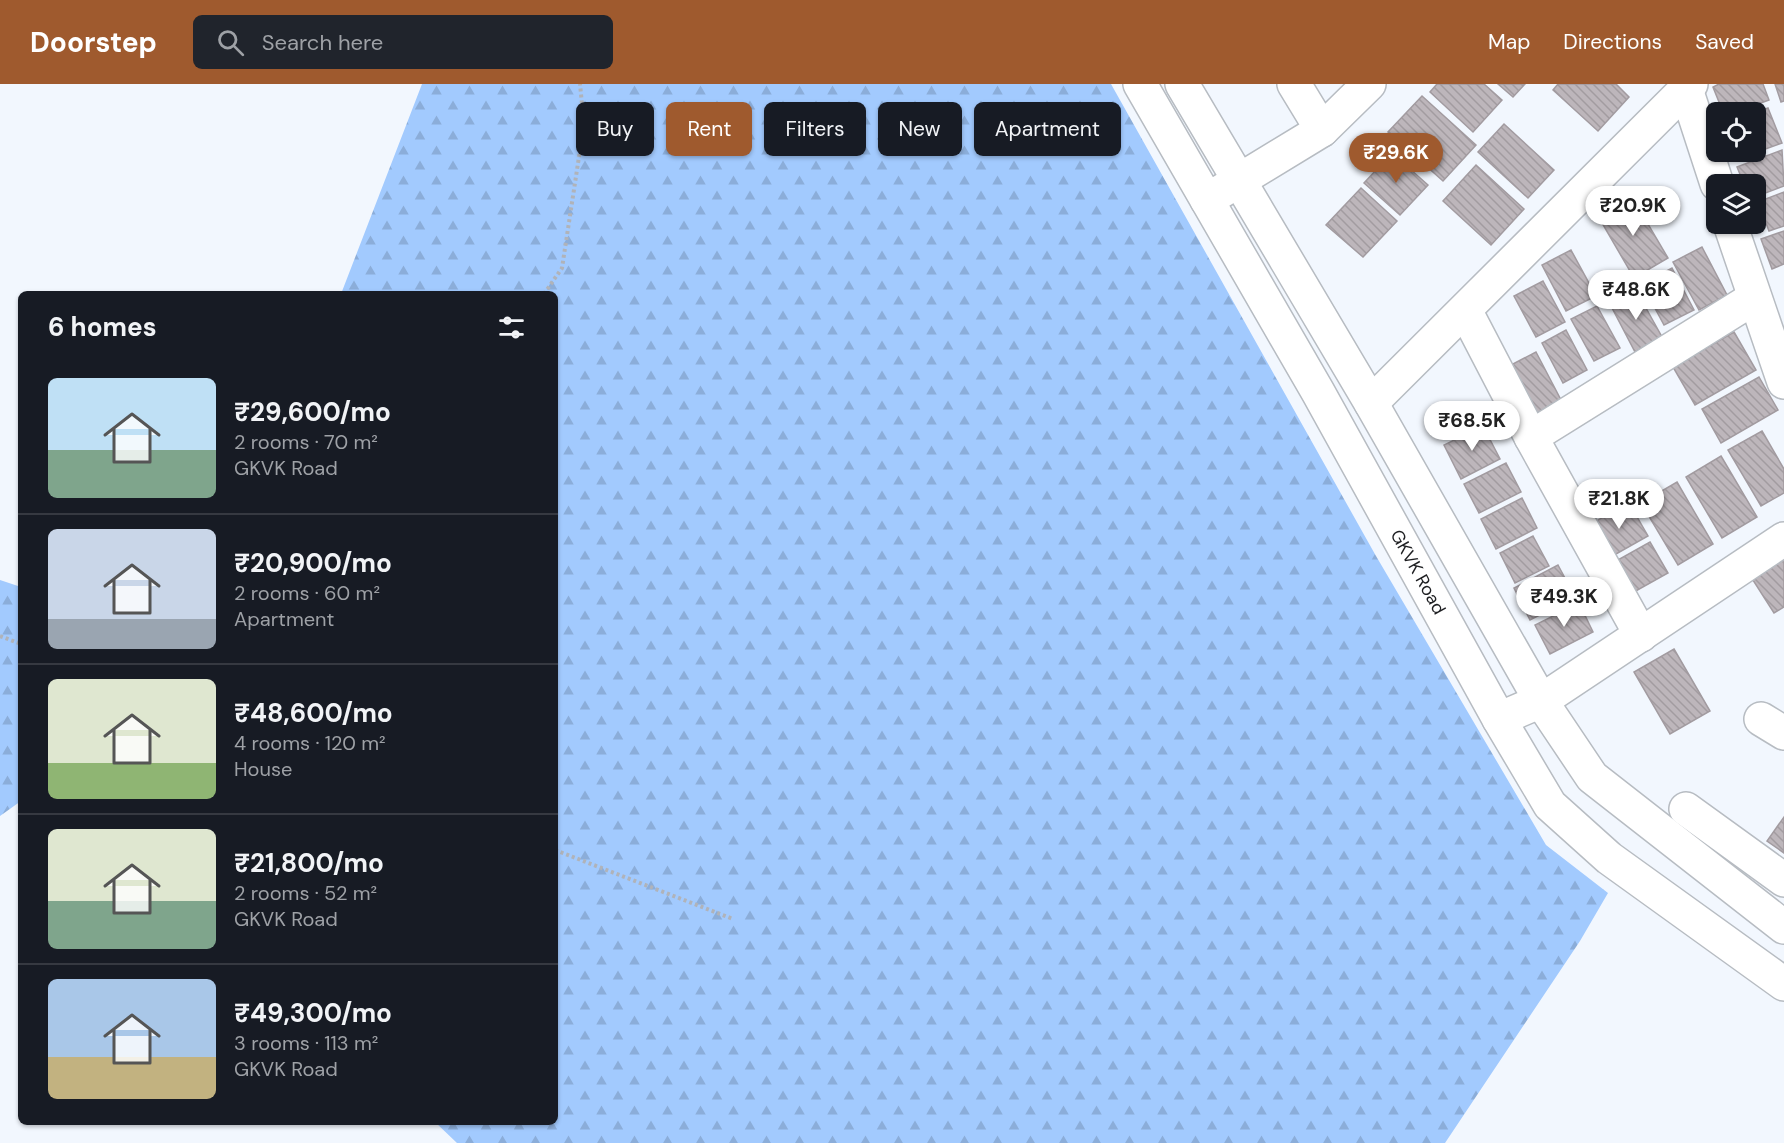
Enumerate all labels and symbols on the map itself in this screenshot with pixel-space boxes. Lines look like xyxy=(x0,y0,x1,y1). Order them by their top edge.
pin: ₹29.6K xyxy=(1347,133,1445,184)
pin: ₹20.9K xyxy=(1584,186,1682,237)
pin: ₹48.6K xyxy=(1587,270,1685,321)
pin: ₹68.5K xyxy=(1423,401,1521,452)
pin: ₹21.8K xyxy=(1570,479,1668,530)
street label: GKVK Road xyxy=(1385,525,1451,619)
pin: ₹49.3K xyxy=(1515,577,1613,628)

